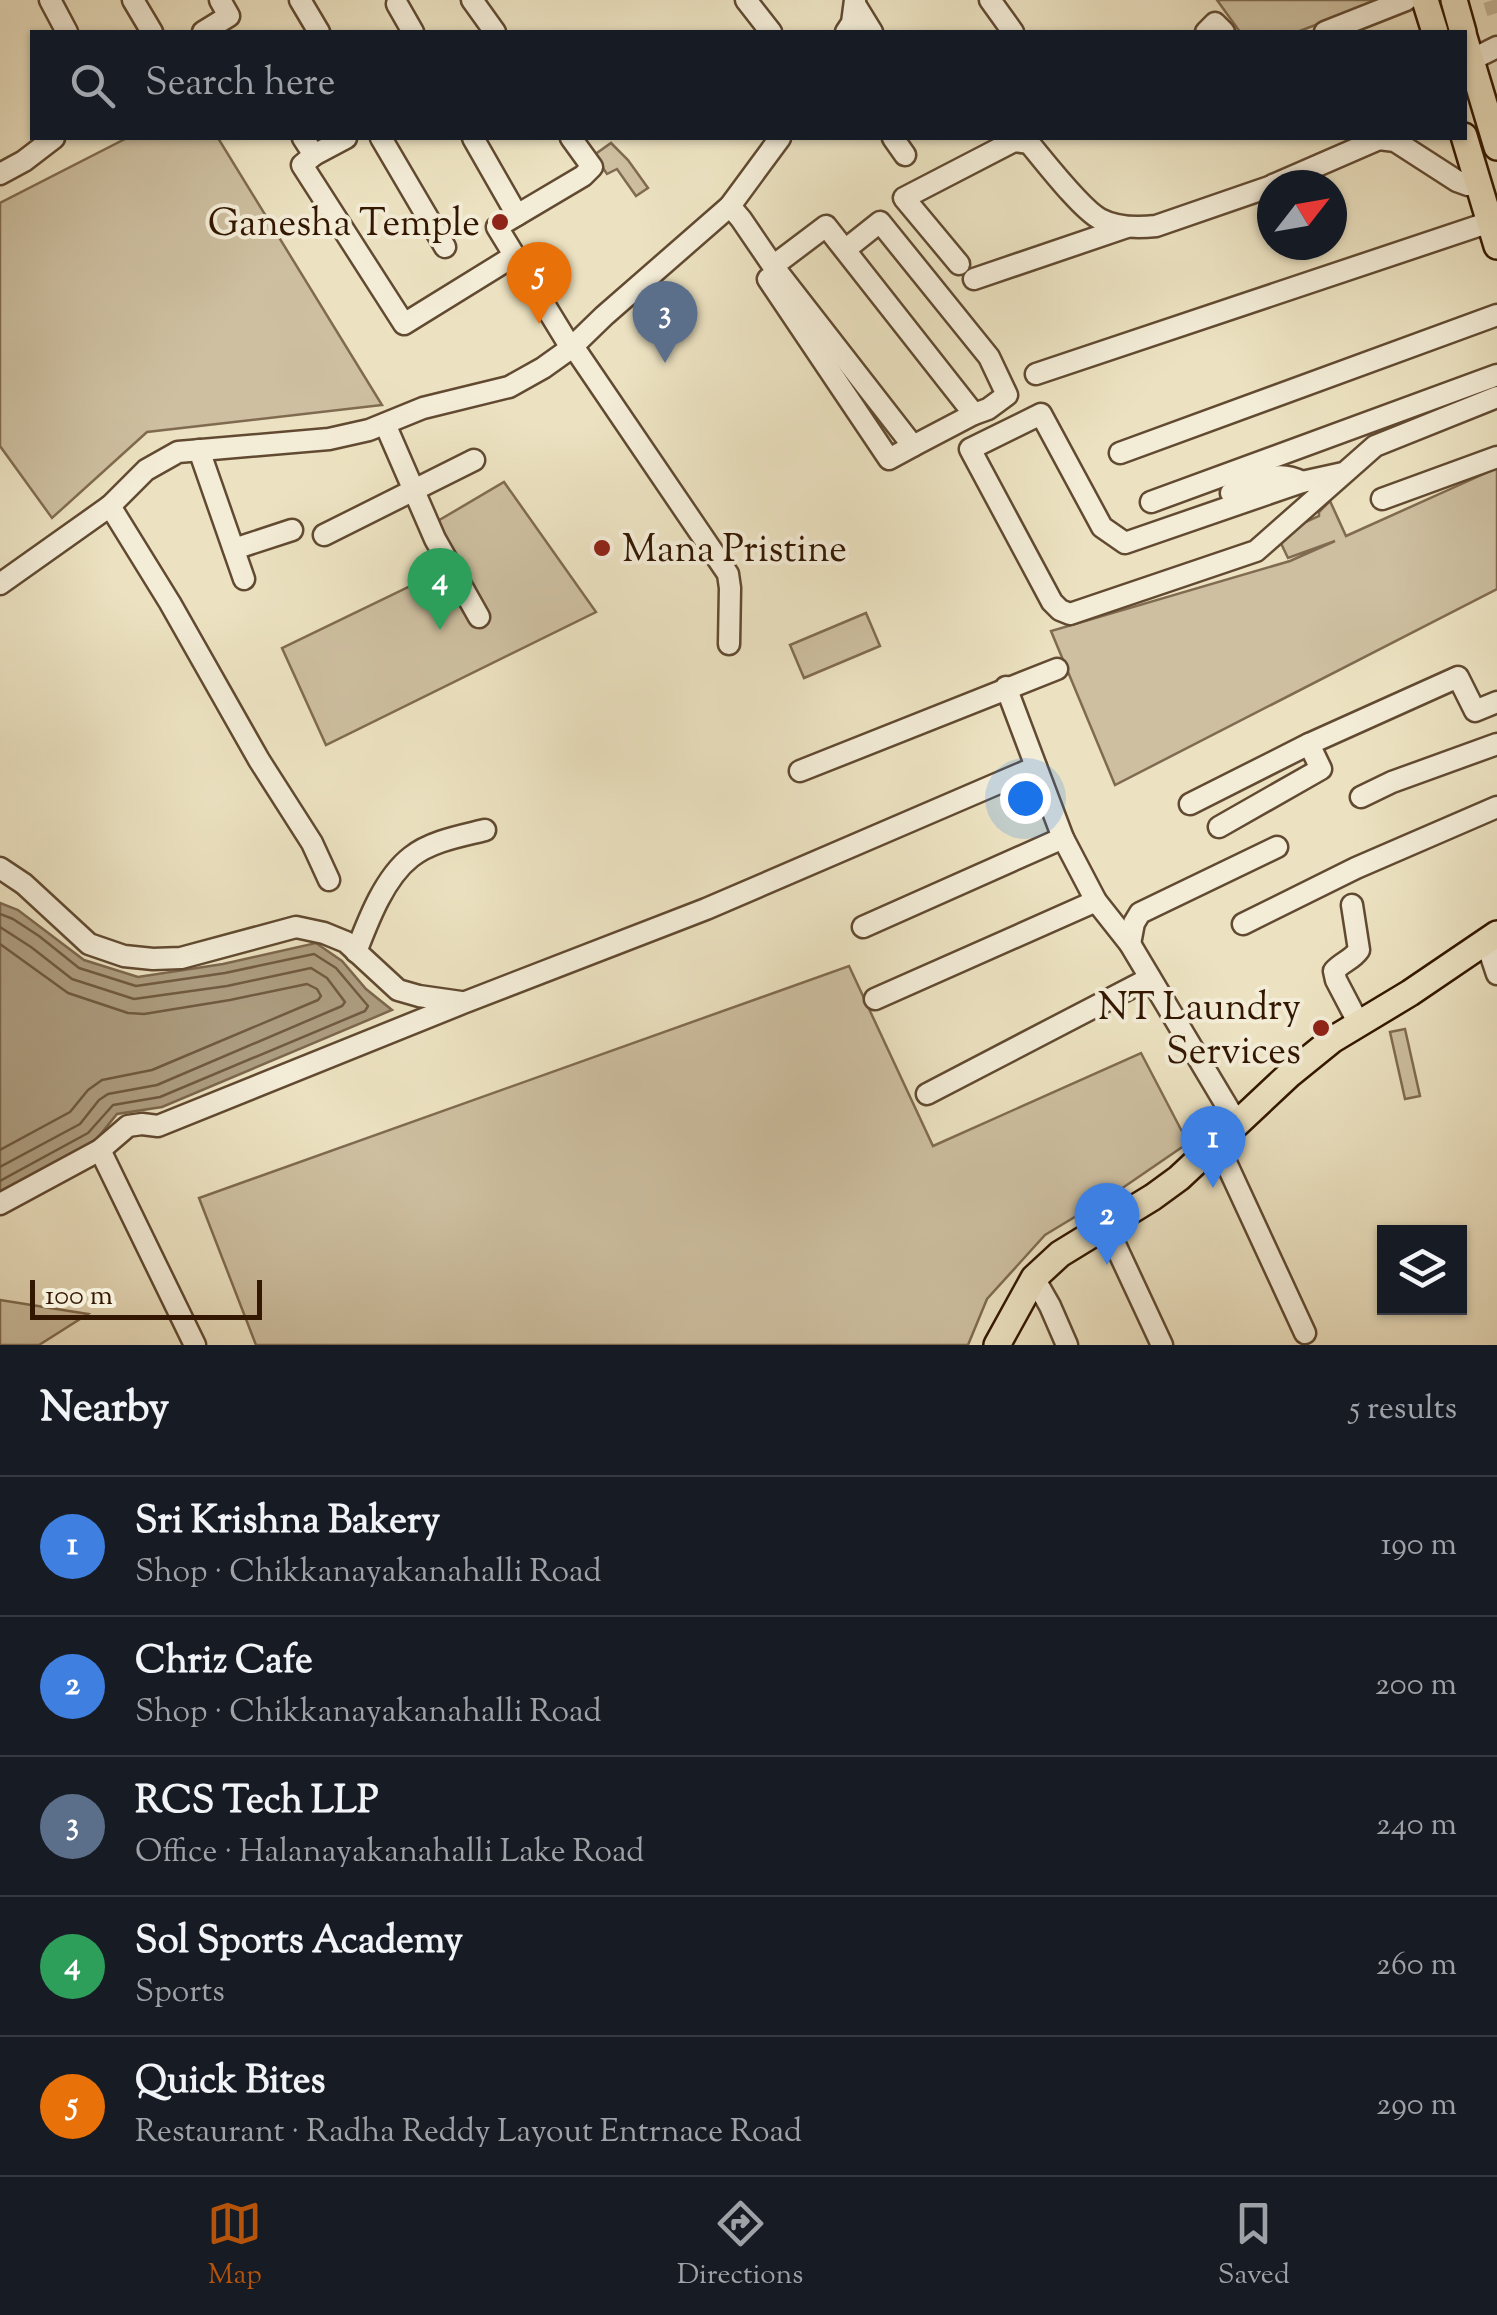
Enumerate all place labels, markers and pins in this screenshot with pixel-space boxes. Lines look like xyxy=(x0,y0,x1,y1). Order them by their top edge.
place label: Ganesha Temple xyxy=(208,199,480,253)
marker: Ganesha Temple xyxy=(489,211,511,233)
pin: 5 xyxy=(506,242,572,324)
pin: 3 xyxy=(632,280,698,363)
place label: Mana Pristine xyxy=(622,525,847,579)
marker: Mana Pristine xyxy=(591,537,613,559)
pin: 4 xyxy=(408,548,472,630)
place label: NT Laundry Services xyxy=(1098,983,1301,1081)
marker: NT Laundry Services xyxy=(1310,1017,1332,1039)
pin: 1 xyxy=(1180,1106,1246,1188)
pin: 2 xyxy=(1074,1182,1140,1265)

